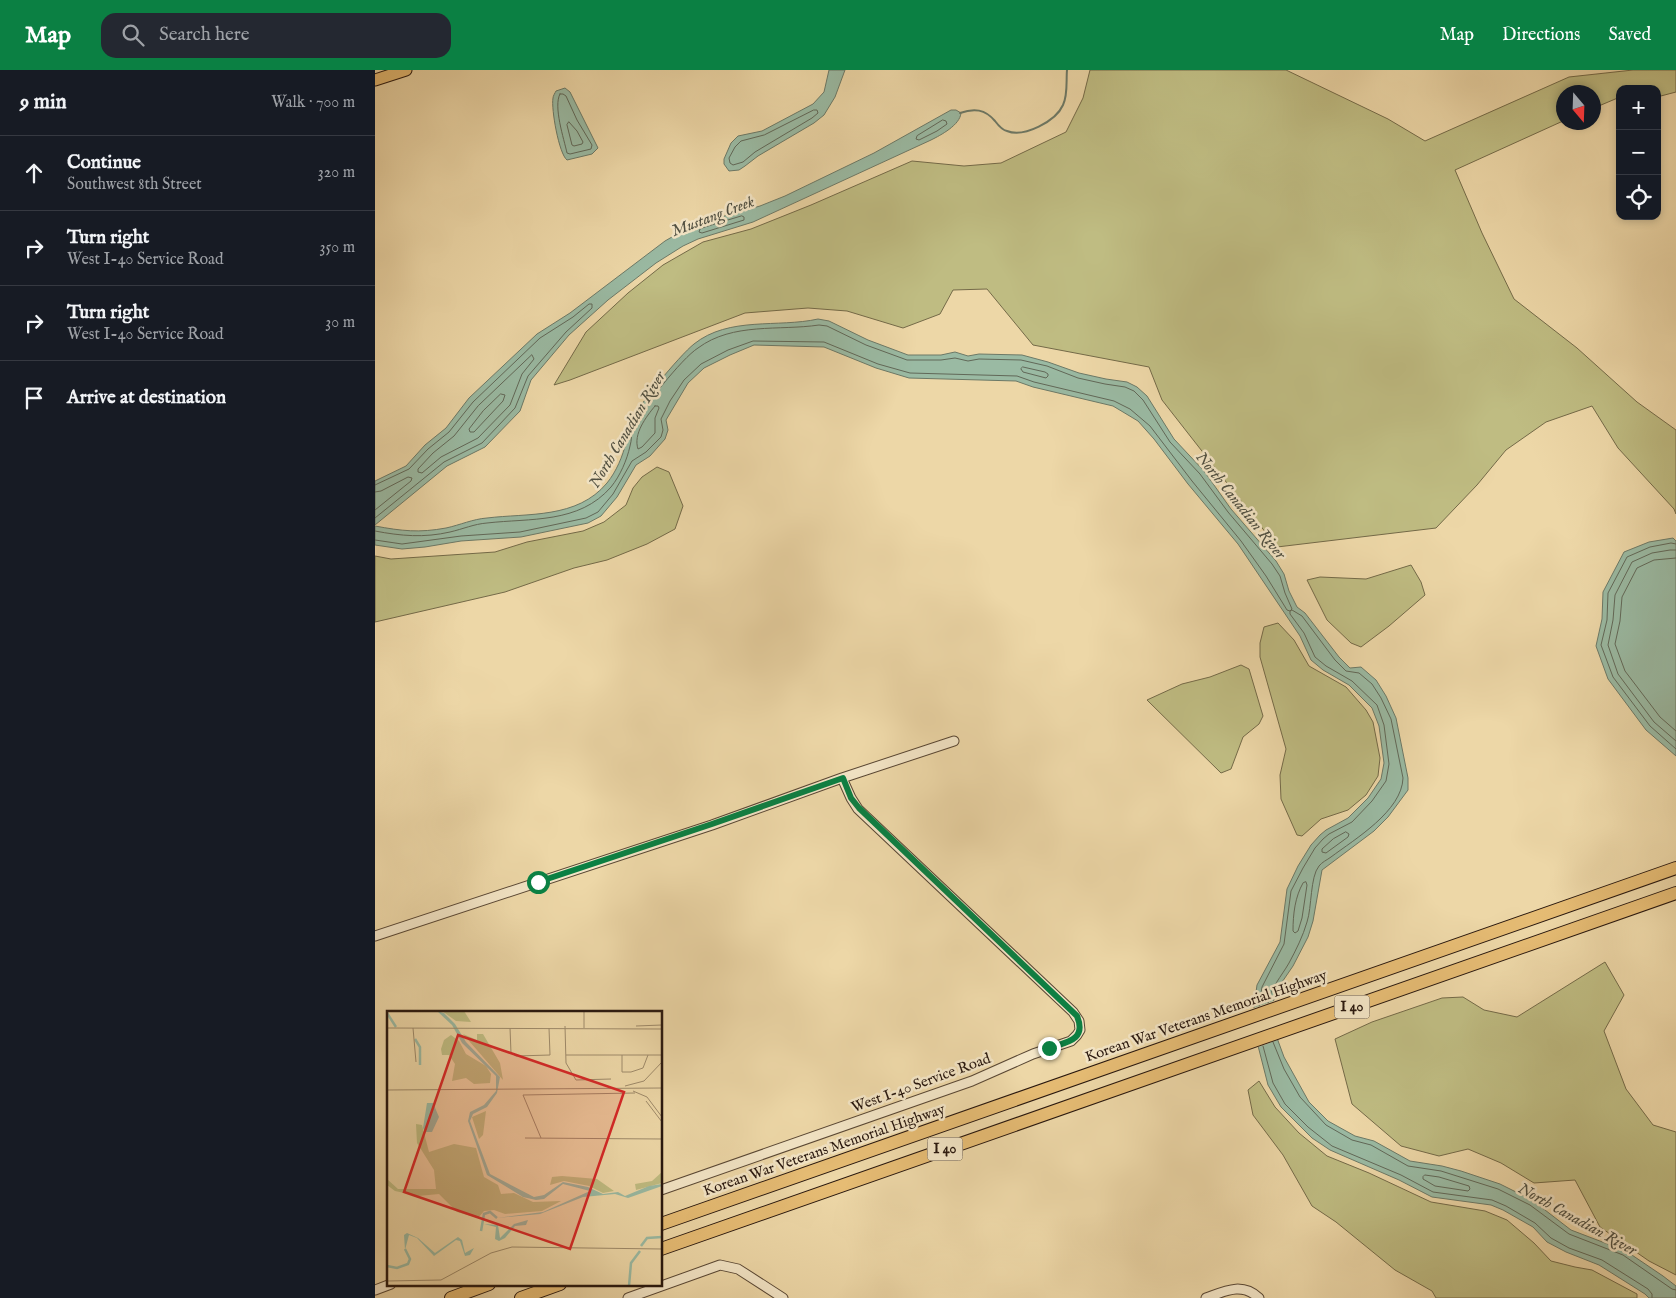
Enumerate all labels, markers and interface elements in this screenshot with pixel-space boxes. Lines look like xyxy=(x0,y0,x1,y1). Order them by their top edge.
search box xyxy=(101,13,451,58)
text: Map xyxy=(25,20,71,51)
icon: search xyxy=(119,21,147,49)
text: Search here xyxy=(159,23,250,47)
text: Map xyxy=(1440,24,1474,47)
text: Directions xyxy=(1502,24,1580,47)
text: Saved xyxy=(1608,24,1651,47)
north arrow xyxy=(1556,85,1601,130)
map controls xyxy=(1616,85,1661,220)
button: + xyxy=(1616,85,1661,130)
text: 9 min xyxy=(20,89,67,116)
text: Walk · 700 m xyxy=(271,93,355,113)
button: − xyxy=(1616,130,1661,175)
text: Continue xyxy=(67,151,141,175)
icon: ahead xyxy=(20,159,48,187)
text: 320 m xyxy=(318,163,355,183)
text: Southwest 8th Street xyxy=(67,175,202,195)
button: locate xyxy=(1616,175,1661,220)
water label: Mustang Creek xyxy=(669,192,758,242)
text: Turn right xyxy=(67,226,149,250)
icon: right xyxy=(20,234,48,262)
text: 350 m xyxy=(320,238,355,258)
text: West I-40 Service Road xyxy=(67,250,224,270)
text: Turn right xyxy=(67,301,149,325)
icon: right xyxy=(20,309,48,337)
text: 30 m xyxy=(325,313,355,333)
text: West I-40 Service Road xyxy=(67,325,224,345)
water label: North Canadian River xyxy=(585,367,672,492)
icon: arrive xyxy=(20,384,48,412)
text: Arrive at destination xyxy=(67,386,226,410)
water label: North Canadian River xyxy=(1191,448,1290,565)
route start xyxy=(527,871,550,894)
street label: Korean War Veterans Memorial Highway xyxy=(1083,965,1330,1066)
road number: I 40 xyxy=(1335,996,1369,1019)
inset map xyxy=(387,1011,663,1286)
route end xyxy=(1038,1037,1061,1060)
street label: West I-40 Service Road xyxy=(849,1049,994,1117)
street label: Korean War Veterans Memorial Highway xyxy=(701,1099,948,1200)
road number: I 40 xyxy=(927,1138,963,1160)
water label: North Canadian River xyxy=(1514,1179,1641,1262)

